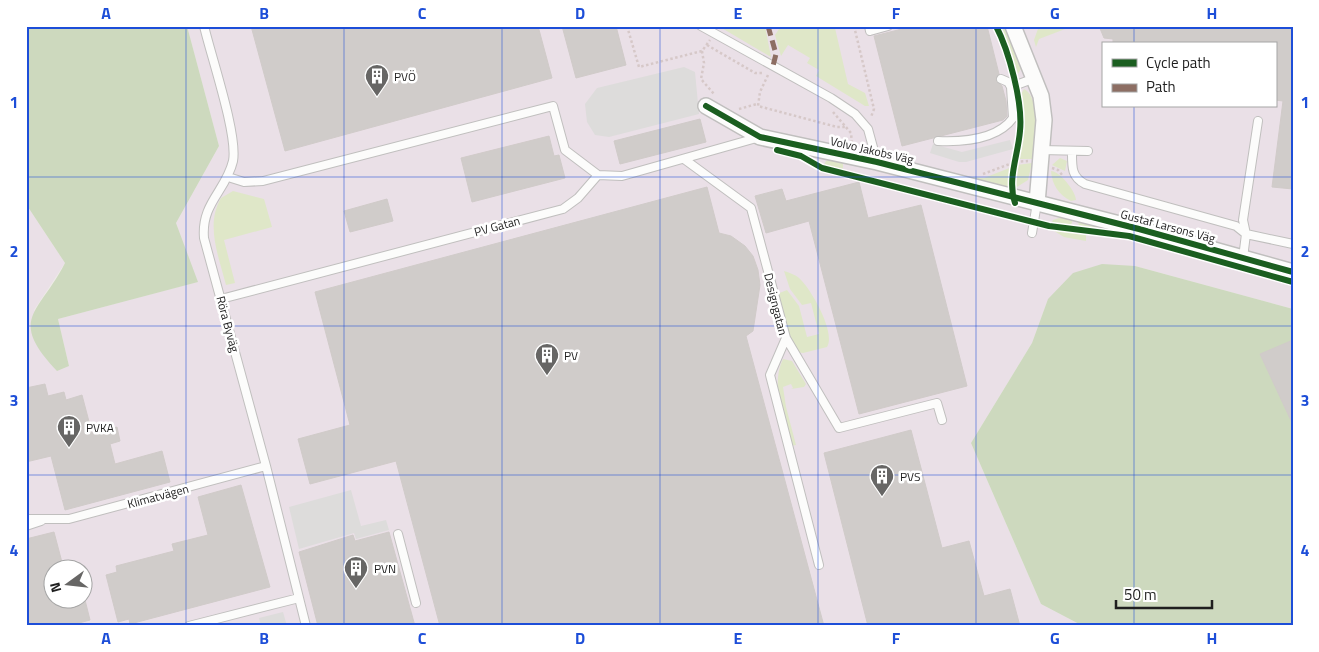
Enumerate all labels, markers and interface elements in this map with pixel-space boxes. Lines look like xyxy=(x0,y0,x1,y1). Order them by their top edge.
text: A xyxy=(101,1,111,25)
text: B xyxy=(259,1,269,25)
text: C xyxy=(418,1,427,25)
text: D xyxy=(575,1,585,25)
text: E xyxy=(734,1,743,25)
text: F xyxy=(892,1,901,25)
text: G xyxy=(1050,1,1060,25)
text: H xyxy=(1207,1,1217,25)
legend xyxy=(1102,42,1276,108)
text: Cycle path xyxy=(1146,51,1211,74)
building icon: PVÖ xyxy=(364,63,390,97)
place label: PVÖ xyxy=(394,67,416,86)
text: Path xyxy=(1146,75,1176,98)
text: 1 xyxy=(10,90,18,114)
text: 1 xyxy=(1301,90,1309,114)
street label: Volvo Jakobs Väg xyxy=(828,131,916,169)
street label: Gustaf Larsons Väg xyxy=(1118,204,1218,248)
street label: PV Gatan xyxy=(472,211,522,241)
text: 2 xyxy=(10,239,18,263)
text: 2 xyxy=(1301,239,1309,263)
street label: Designgatan xyxy=(759,271,793,337)
street label: Röra Byväg xyxy=(211,294,245,354)
building icon: PV xyxy=(534,342,560,376)
place label: PV xyxy=(564,346,578,365)
text: 3 xyxy=(10,388,18,412)
text: 3 xyxy=(1301,388,1309,412)
building icon: PVKA xyxy=(56,414,82,448)
place label: PVKA xyxy=(86,418,114,437)
building icon: PVS xyxy=(869,463,895,497)
place label: PVS xyxy=(900,467,920,486)
street label: Klimatvägen xyxy=(125,479,191,513)
text: 4 xyxy=(10,538,19,562)
text: 4 xyxy=(1301,538,1310,562)
building icon: PVN xyxy=(343,555,369,589)
place label: PVN xyxy=(374,559,396,578)
north arrow xyxy=(42,560,92,610)
scale bar xyxy=(1116,577,1213,609)
text: N xyxy=(44,580,66,595)
text: 50 m xyxy=(1124,583,1157,606)
text: A xyxy=(101,626,111,650)
text: B xyxy=(259,626,269,650)
text: C xyxy=(418,626,427,650)
text: D xyxy=(575,626,585,650)
text: E xyxy=(734,626,743,650)
text: F xyxy=(892,626,901,650)
text: G xyxy=(1050,626,1060,650)
text: H xyxy=(1207,626,1217,650)

